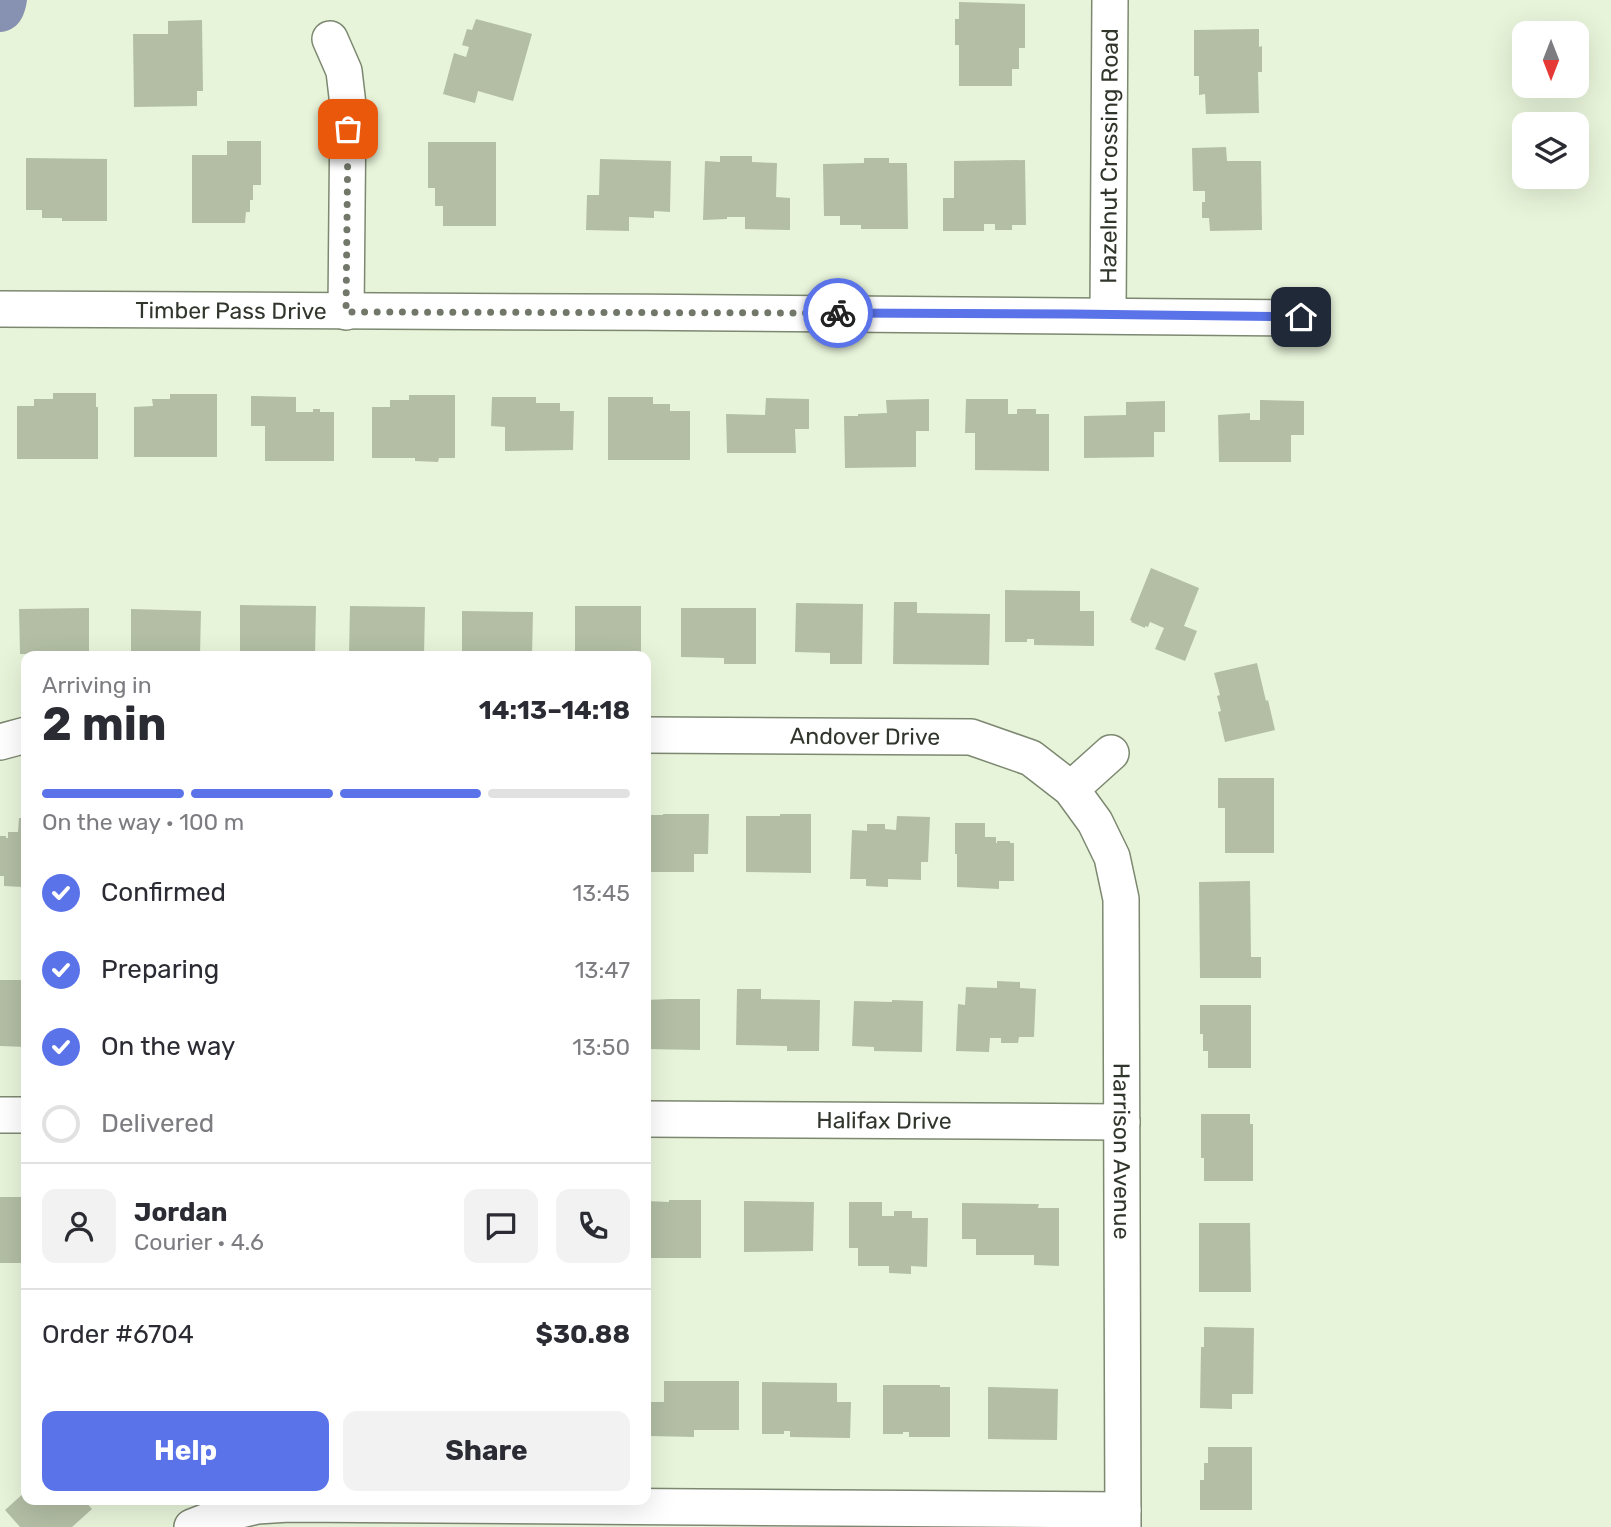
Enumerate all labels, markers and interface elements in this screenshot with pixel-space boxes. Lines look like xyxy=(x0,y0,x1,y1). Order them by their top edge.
north arrow xyxy=(1512,21,1589,98)
map controls xyxy=(1512,21,1589,189)
street label: Hazelnut Crossing Road xyxy=(1094,28,1124,284)
pin xyxy=(318,99,378,159)
icon: bag xyxy=(329,110,367,148)
button: layers xyxy=(1512,112,1589,189)
courier xyxy=(803,278,873,348)
pin xyxy=(1271,287,1331,347)
icon: bike xyxy=(819,294,857,332)
street label: Timber Pass Drive xyxy=(135,296,327,325)
icon: home xyxy=(1282,298,1320,336)
text: Arriving in xyxy=(42,671,152,699)
text: 14:13–14:18 xyxy=(479,695,630,726)
text: 2 min xyxy=(42,697,167,752)
street label: Andover Drive xyxy=(790,722,940,751)
text: On the way · 100 m xyxy=(42,808,244,836)
icon: check xyxy=(42,874,80,912)
text: Confirmed xyxy=(101,877,226,908)
text: 13:45 xyxy=(573,879,630,907)
icon: check xyxy=(42,951,80,989)
text: Preparing xyxy=(101,954,219,985)
text: 13:47 xyxy=(575,956,630,984)
icon: check xyxy=(42,1028,80,1066)
text: On the way xyxy=(101,1031,235,1062)
text: 13:50 xyxy=(572,1033,630,1061)
street label: Harrison Avenue xyxy=(1108,1063,1136,1240)
street label: Halifax Drive xyxy=(816,1106,952,1135)
text: Delivered xyxy=(101,1108,214,1139)
button: person xyxy=(42,1189,116,1263)
button: chat xyxy=(464,1189,538,1263)
button: phone xyxy=(556,1189,630,1263)
text: Jordan xyxy=(134,1197,227,1228)
text: Courier · 4.6 xyxy=(134,1228,264,1256)
text: Order #6704 xyxy=(42,1319,194,1350)
text: $30.88 xyxy=(536,1319,630,1350)
button: Help xyxy=(42,1411,329,1491)
button: Share xyxy=(343,1411,630,1491)

